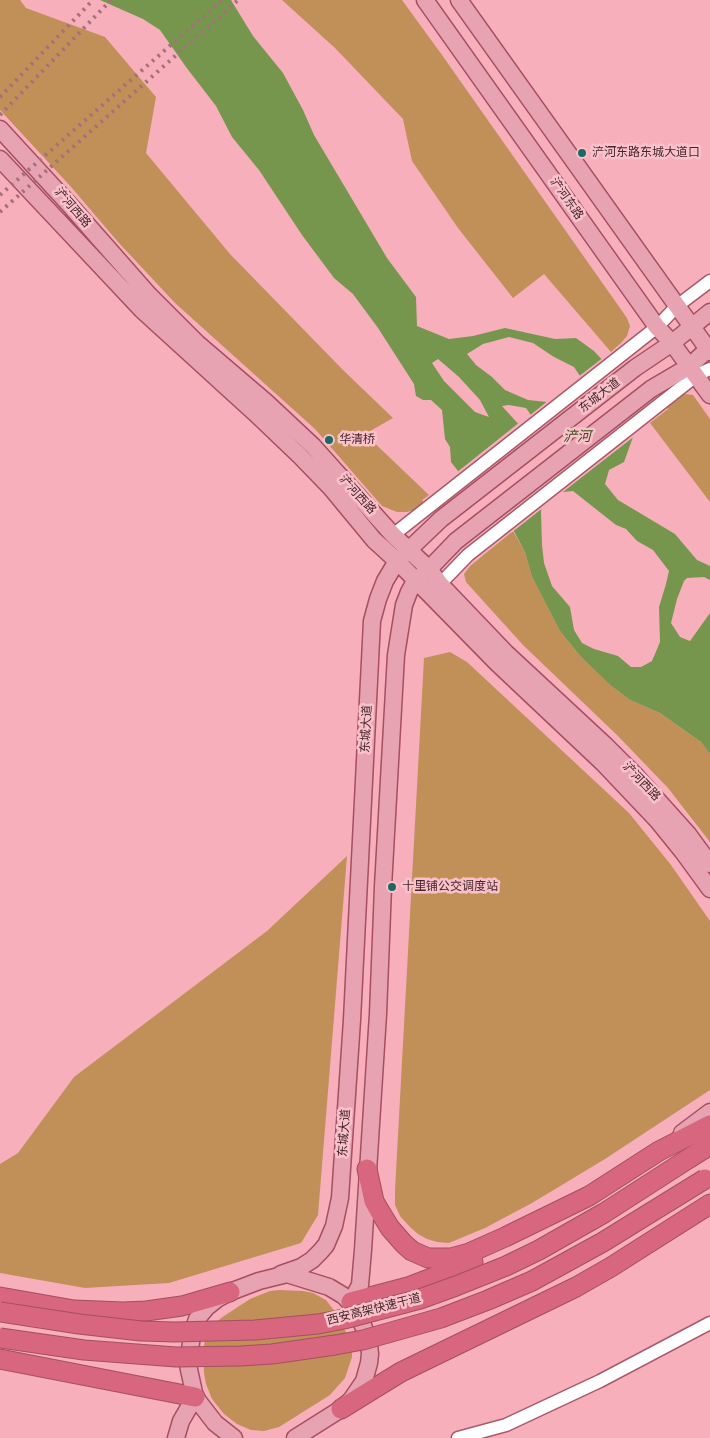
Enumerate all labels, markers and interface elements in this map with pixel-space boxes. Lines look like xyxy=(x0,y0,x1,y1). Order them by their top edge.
place label: 浐河东路东城大道口 xyxy=(592,146,700,160)
marker: 浐河东路东城大道口 xyxy=(576,147,588,159)
street label: 浐河东路 xyxy=(546,175,586,223)
street label: 浐河西路 xyxy=(51,185,93,231)
street label: 东城大道 xyxy=(577,376,623,416)
water label: 浐河 xyxy=(563,430,591,446)
place label: 华清桥 xyxy=(339,433,375,447)
marker: 华清桥 xyxy=(323,434,335,446)
street label: 浐河西路 xyxy=(336,472,378,518)
street label: 东城大道 xyxy=(359,705,375,753)
street label: 浐河西路 xyxy=(619,760,663,804)
place label: 十里铺公交调度站 xyxy=(402,880,498,894)
marker: 十里铺公交调度站 xyxy=(386,881,398,893)
street label: 东城大道 xyxy=(336,1109,354,1157)
street label: 西安高架快速干道 xyxy=(326,1291,422,1329)

